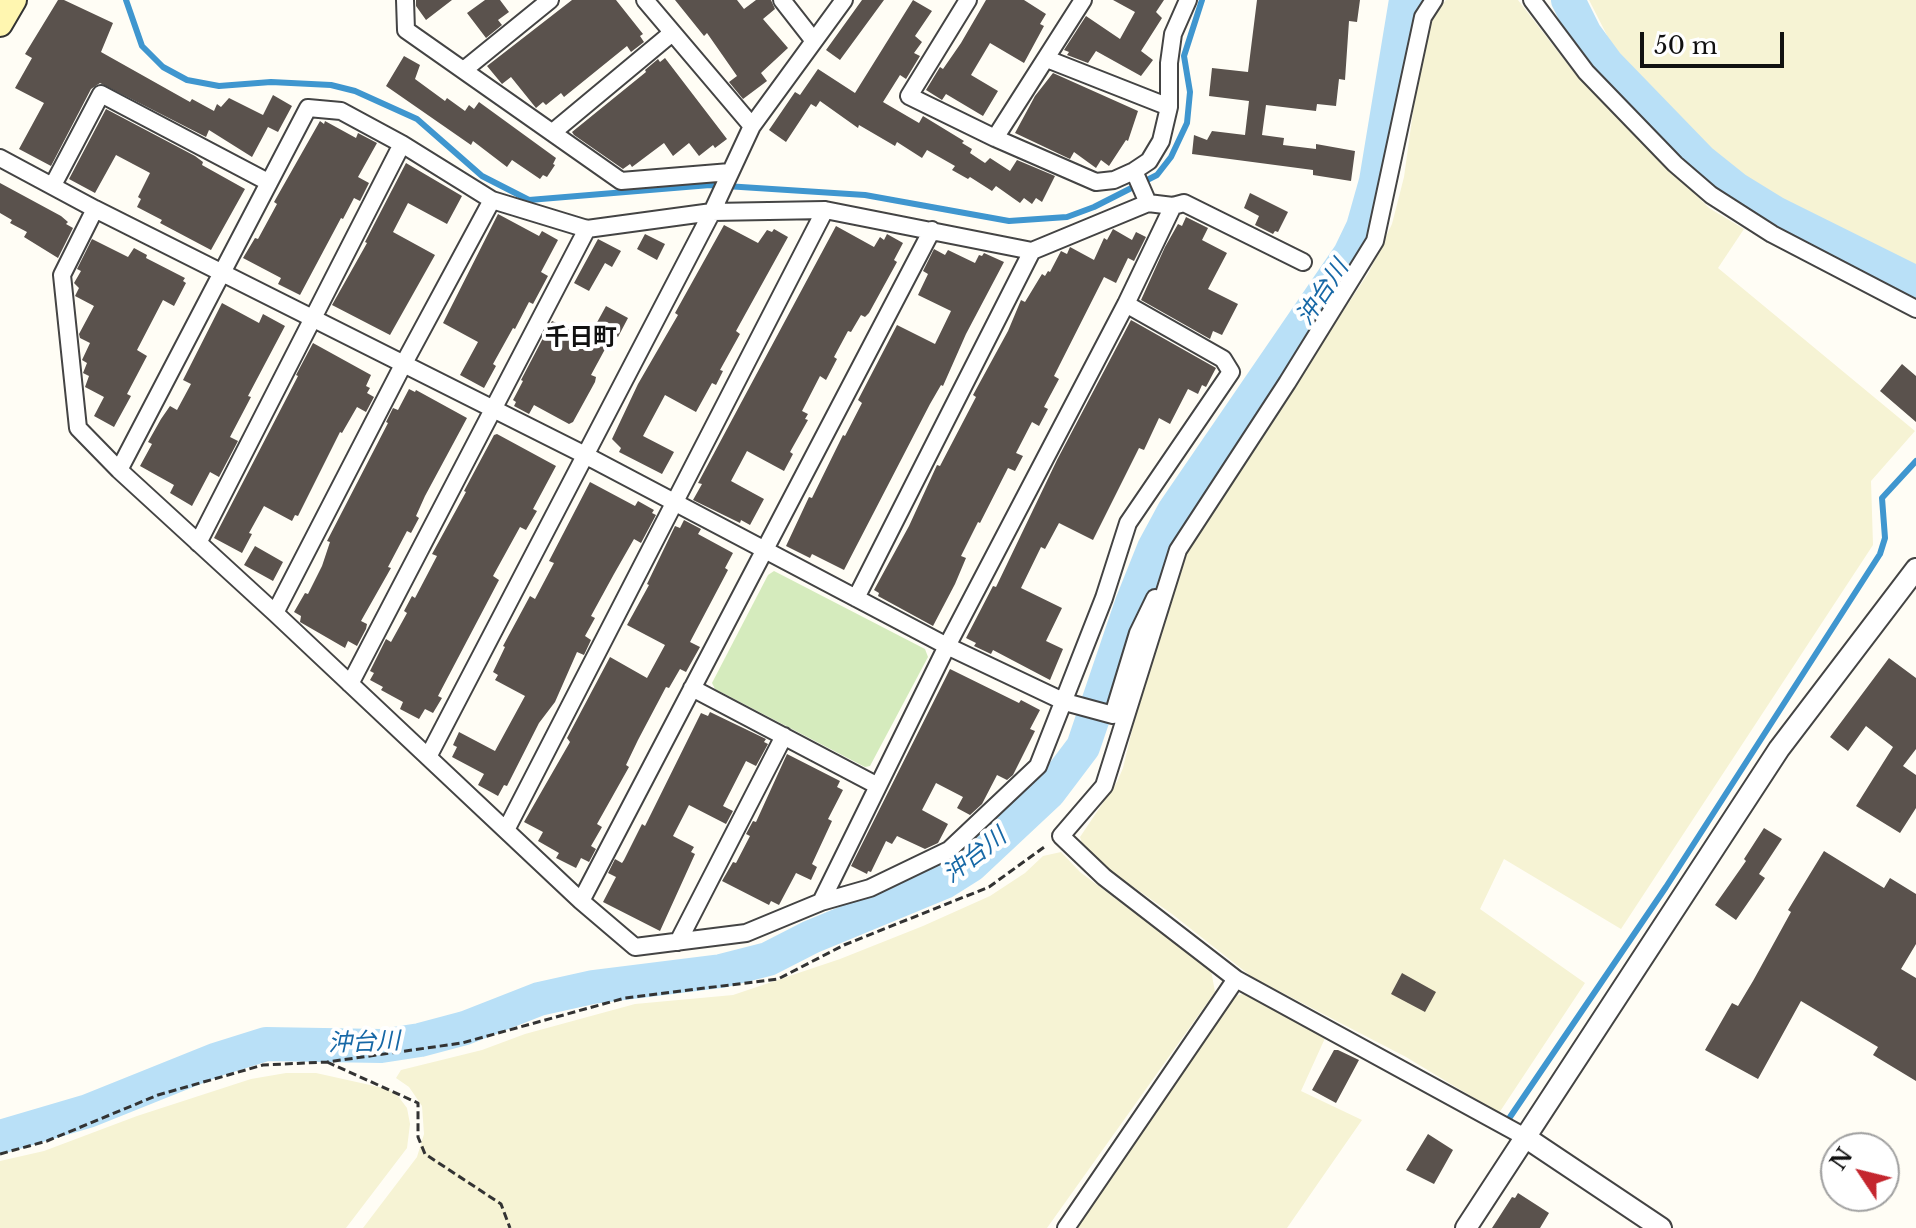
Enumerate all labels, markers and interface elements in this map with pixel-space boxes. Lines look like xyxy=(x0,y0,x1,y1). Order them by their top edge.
scale bar xyxy=(1644,16,1788,66)
text: 50 m xyxy=(1654,31,1717,60)
water label: 沖台川 xyxy=(1291,255,1355,331)
district label: 千日町 xyxy=(545,324,617,352)
water label: 沖台川 xyxy=(938,822,1012,890)
water label: 沖台川 xyxy=(328,1027,400,1059)
north arrow xyxy=(1820,1132,1900,1212)
text: N xyxy=(1825,1143,1859,1175)

